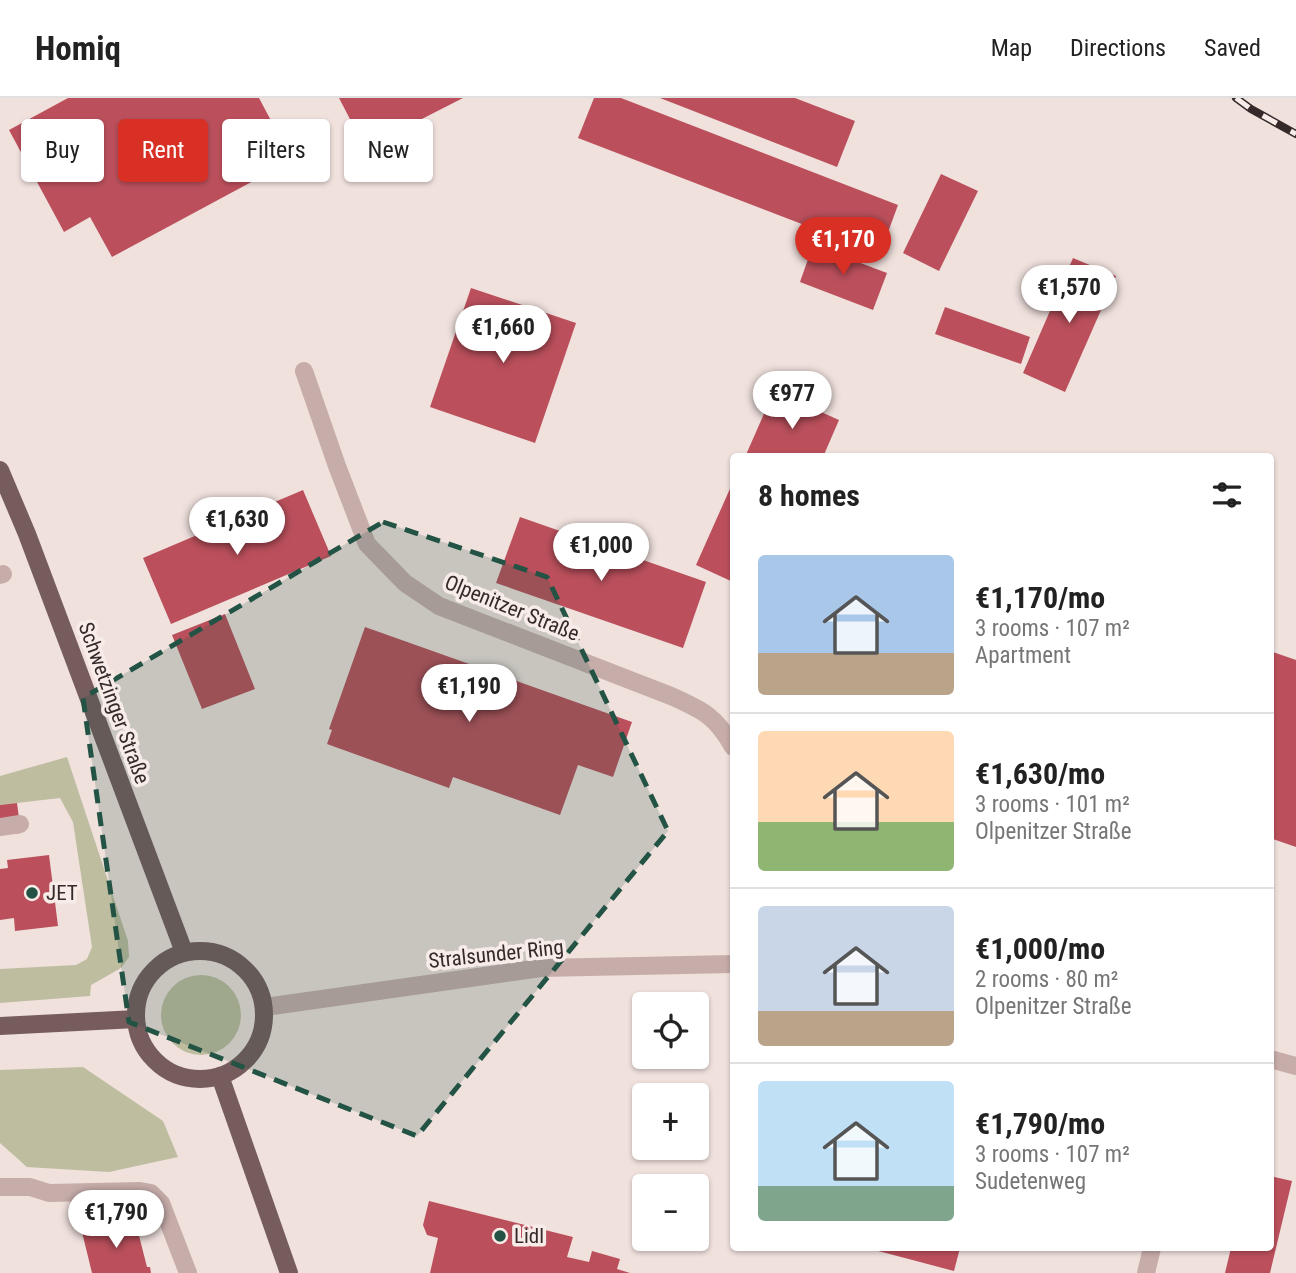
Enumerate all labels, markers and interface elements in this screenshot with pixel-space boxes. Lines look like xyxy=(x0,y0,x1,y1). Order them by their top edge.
text: Homiq xyxy=(35,29,121,68)
text: Map xyxy=(991,34,1032,62)
text: Directions xyxy=(1070,34,1166,62)
text: Saved xyxy=(1204,34,1261,62)
chip: Buy xyxy=(21,119,104,182)
chip: Rent xyxy=(118,119,208,182)
chip: Filters xyxy=(222,119,330,182)
chip: New xyxy=(344,119,433,182)
pin: €1,170 xyxy=(786,218,900,277)
text: €1,170 xyxy=(811,226,875,253)
pin: €1,570 xyxy=(1012,266,1126,325)
text: €1,570 xyxy=(1037,274,1101,301)
pin: €1,660 xyxy=(446,306,560,365)
text: €1,660 xyxy=(471,314,535,341)
pin: €977 xyxy=(751,372,833,431)
text: €977 xyxy=(769,380,815,407)
icon: filters xyxy=(1208,476,1246,514)
text: 8 homes xyxy=(758,478,860,513)
pin: €1,630 xyxy=(180,498,294,557)
text: €1,630 xyxy=(205,506,269,533)
pin: €1,000 xyxy=(544,524,658,583)
text: €1,000 xyxy=(569,532,633,559)
street label: Olpenitzer Straße xyxy=(441,570,583,646)
text: €1,170/mo xyxy=(975,580,1105,615)
icon: home xyxy=(814,583,898,667)
text: 3 rooms · 107 m² xyxy=(975,615,1130,642)
street label: Schwetzinger Straße xyxy=(74,619,154,787)
text: Apartment xyxy=(975,642,1071,669)
pin: €1,190 xyxy=(412,664,526,724)
text: €1,190 xyxy=(437,673,501,700)
text: €1,630/mo xyxy=(975,756,1105,791)
icon: home xyxy=(814,759,898,843)
text: 3 rooms · 101 m² xyxy=(975,791,1130,818)
text: Olpenitzer Straße xyxy=(975,818,1132,845)
place label: JET xyxy=(46,881,78,905)
marker: JET xyxy=(24,885,40,901)
text: €1,000/mo xyxy=(975,931,1105,966)
icon: home xyxy=(814,934,898,1018)
street label: Stralsunder Ring xyxy=(427,935,565,973)
text: 2 rooms · 80 m² xyxy=(975,966,1118,993)
map controls xyxy=(632,992,709,1251)
button: locate xyxy=(632,992,709,1069)
text: Olpenitzer Straße xyxy=(975,993,1132,1020)
button: + xyxy=(632,1083,709,1160)
text: €1,790/mo xyxy=(975,1106,1105,1141)
icon: home xyxy=(814,1109,898,1193)
text: 3 rooms · 107 m² xyxy=(975,1141,1130,1168)
text: Sudetenweg xyxy=(975,1168,1086,1195)
button: − xyxy=(632,1174,709,1251)
pin: €1,790 xyxy=(59,1190,173,1250)
text: €1,790 xyxy=(84,1199,148,1226)
place label: Lidl xyxy=(514,1224,544,1248)
marker: Lidl xyxy=(492,1228,508,1244)

